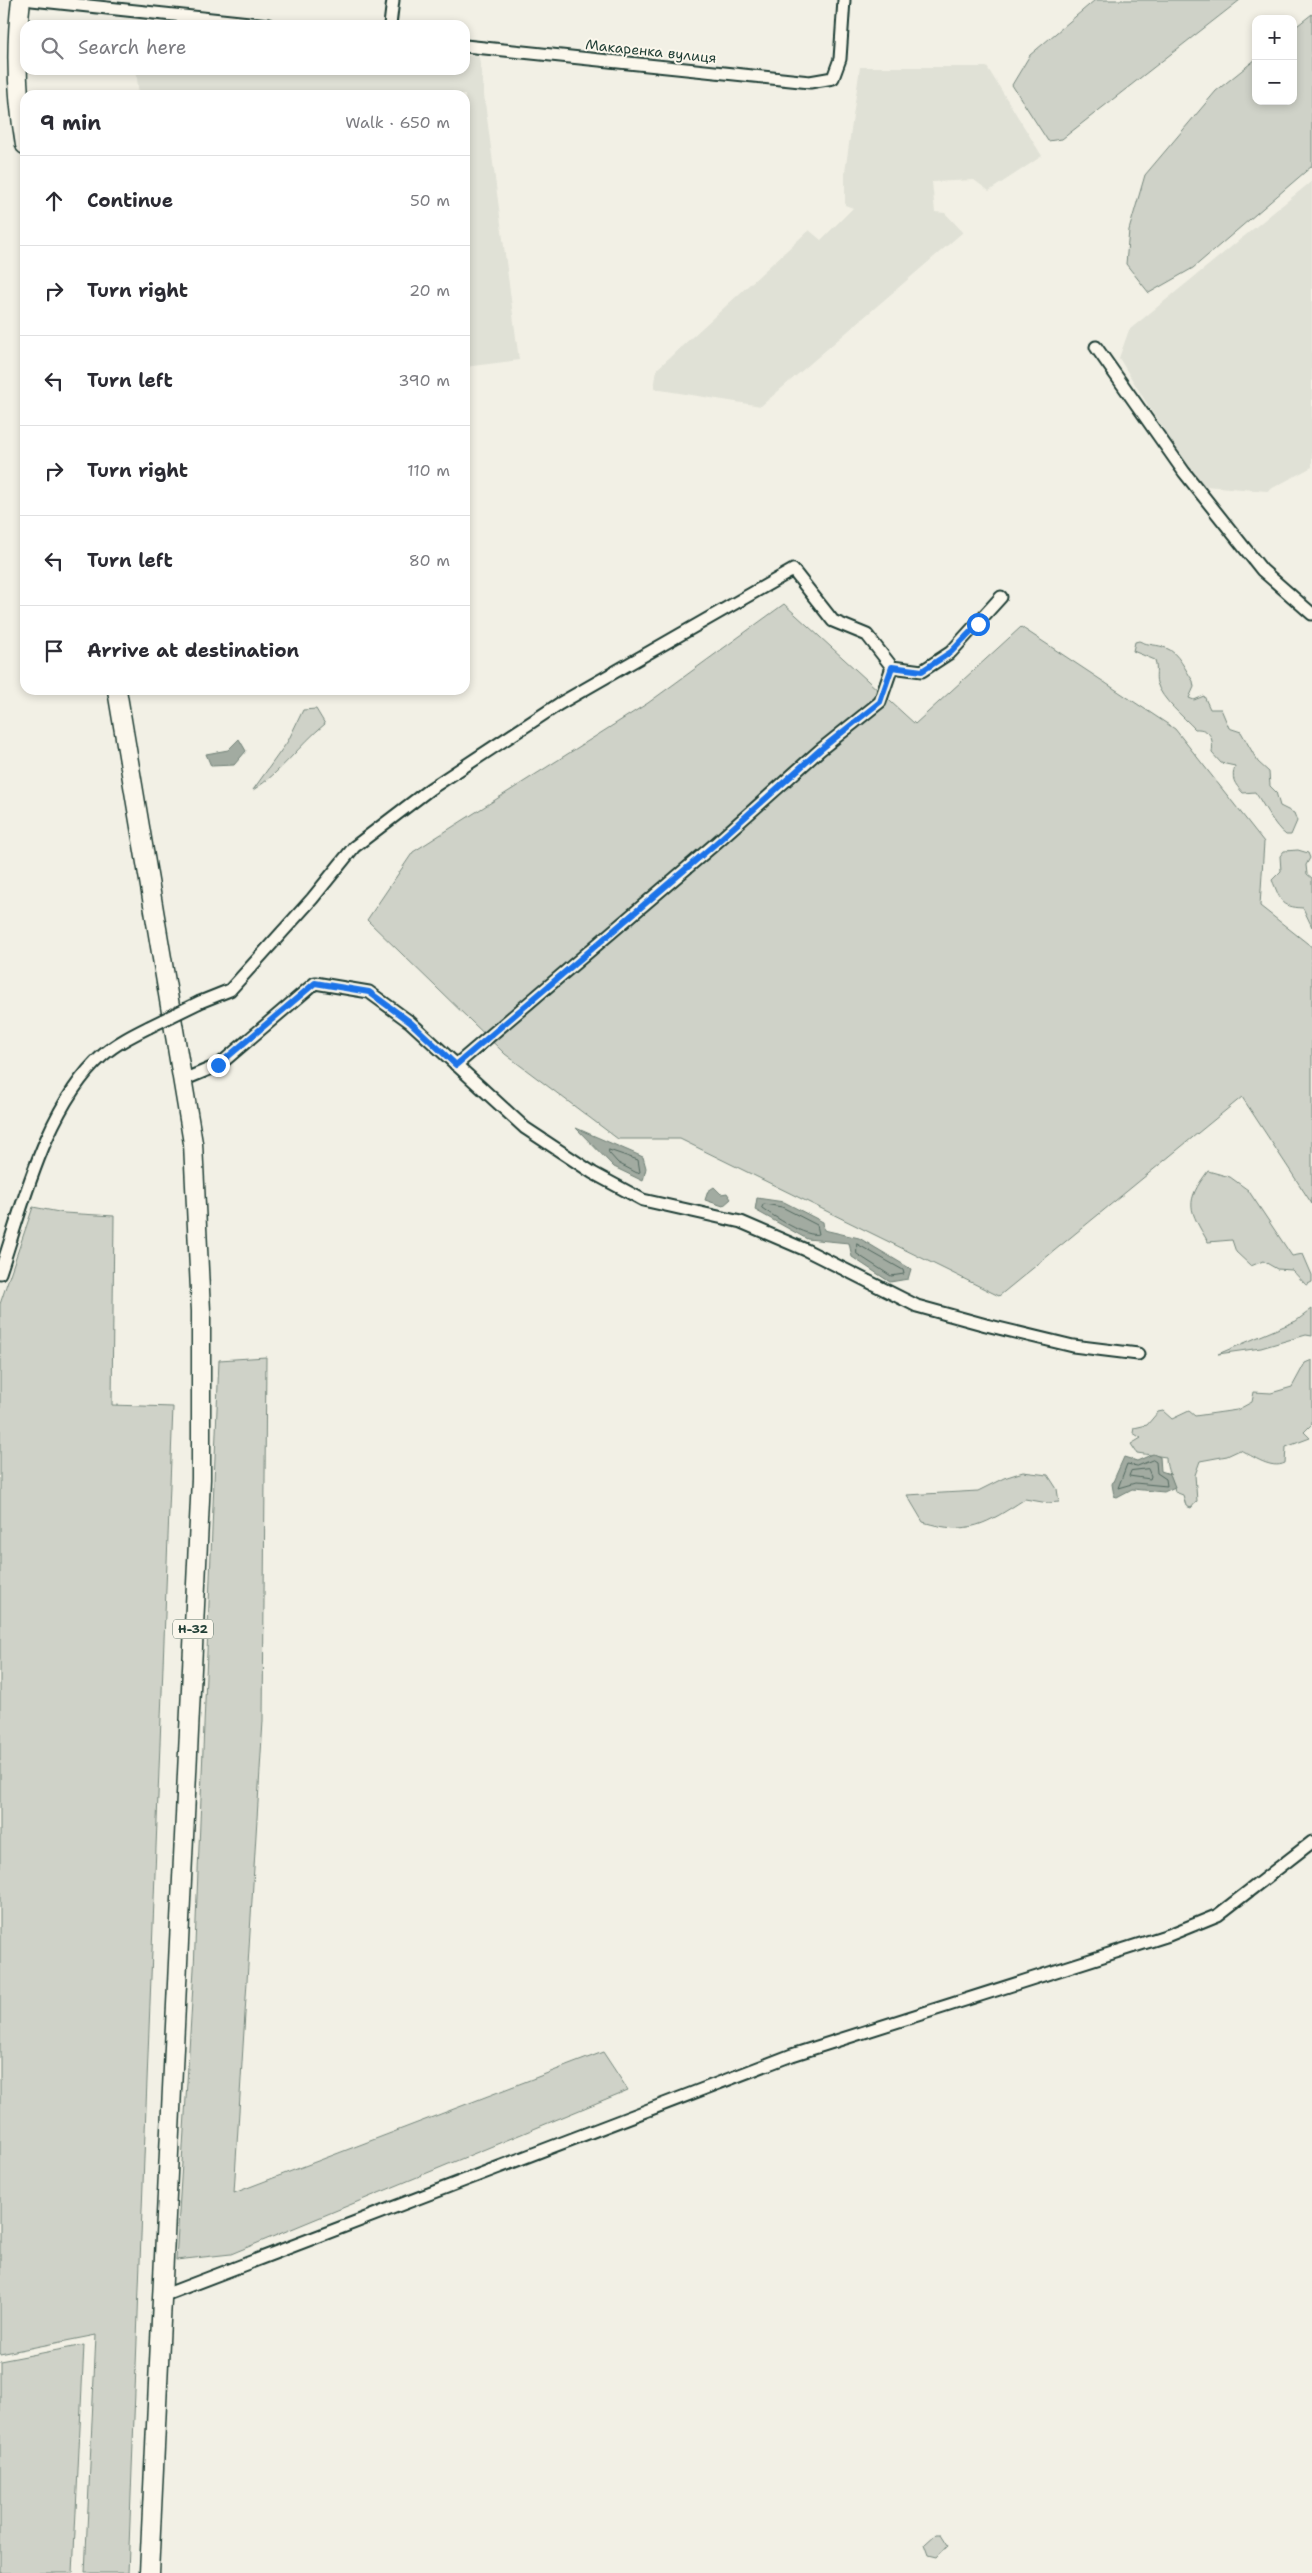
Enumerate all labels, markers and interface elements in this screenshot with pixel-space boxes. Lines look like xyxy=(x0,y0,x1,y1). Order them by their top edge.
map controls xyxy=(1252,15,1297,105)
button: + xyxy=(1252,15,1297,60)
search box xyxy=(20,20,470,75)
icon: search xyxy=(38,34,66,62)
text: Search here xyxy=(78,35,187,60)
street label: Макаренка вулиця xyxy=(585,35,717,67)
button: − xyxy=(1252,60,1297,105)
text: 9 min xyxy=(40,109,101,137)
text: Walk · 650 m xyxy=(345,112,450,133)
icon: ahead xyxy=(40,187,68,215)
text: Continue xyxy=(87,188,173,213)
text: 50 m xyxy=(410,190,450,211)
icon: right xyxy=(40,277,68,305)
text: Turn right xyxy=(87,278,188,303)
text: 20 m xyxy=(409,280,450,301)
icon: left xyxy=(40,367,68,395)
text: Turn left xyxy=(87,368,173,393)
text: 390 m xyxy=(398,370,450,391)
icon: right xyxy=(40,457,68,485)
text: Turn right xyxy=(87,458,188,483)
text: 110 m xyxy=(407,460,450,481)
icon: left xyxy=(40,547,68,575)
text: Turn left xyxy=(87,548,173,573)
text: 80 m xyxy=(409,550,450,571)
route start xyxy=(967,613,990,636)
icon: arrive xyxy=(40,637,68,665)
text: Arrive at destination xyxy=(87,638,299,663)
route end xyxy=(207,1054,230,1077)
road number: Н-32 xyxy=(173,1620,213,1638)

